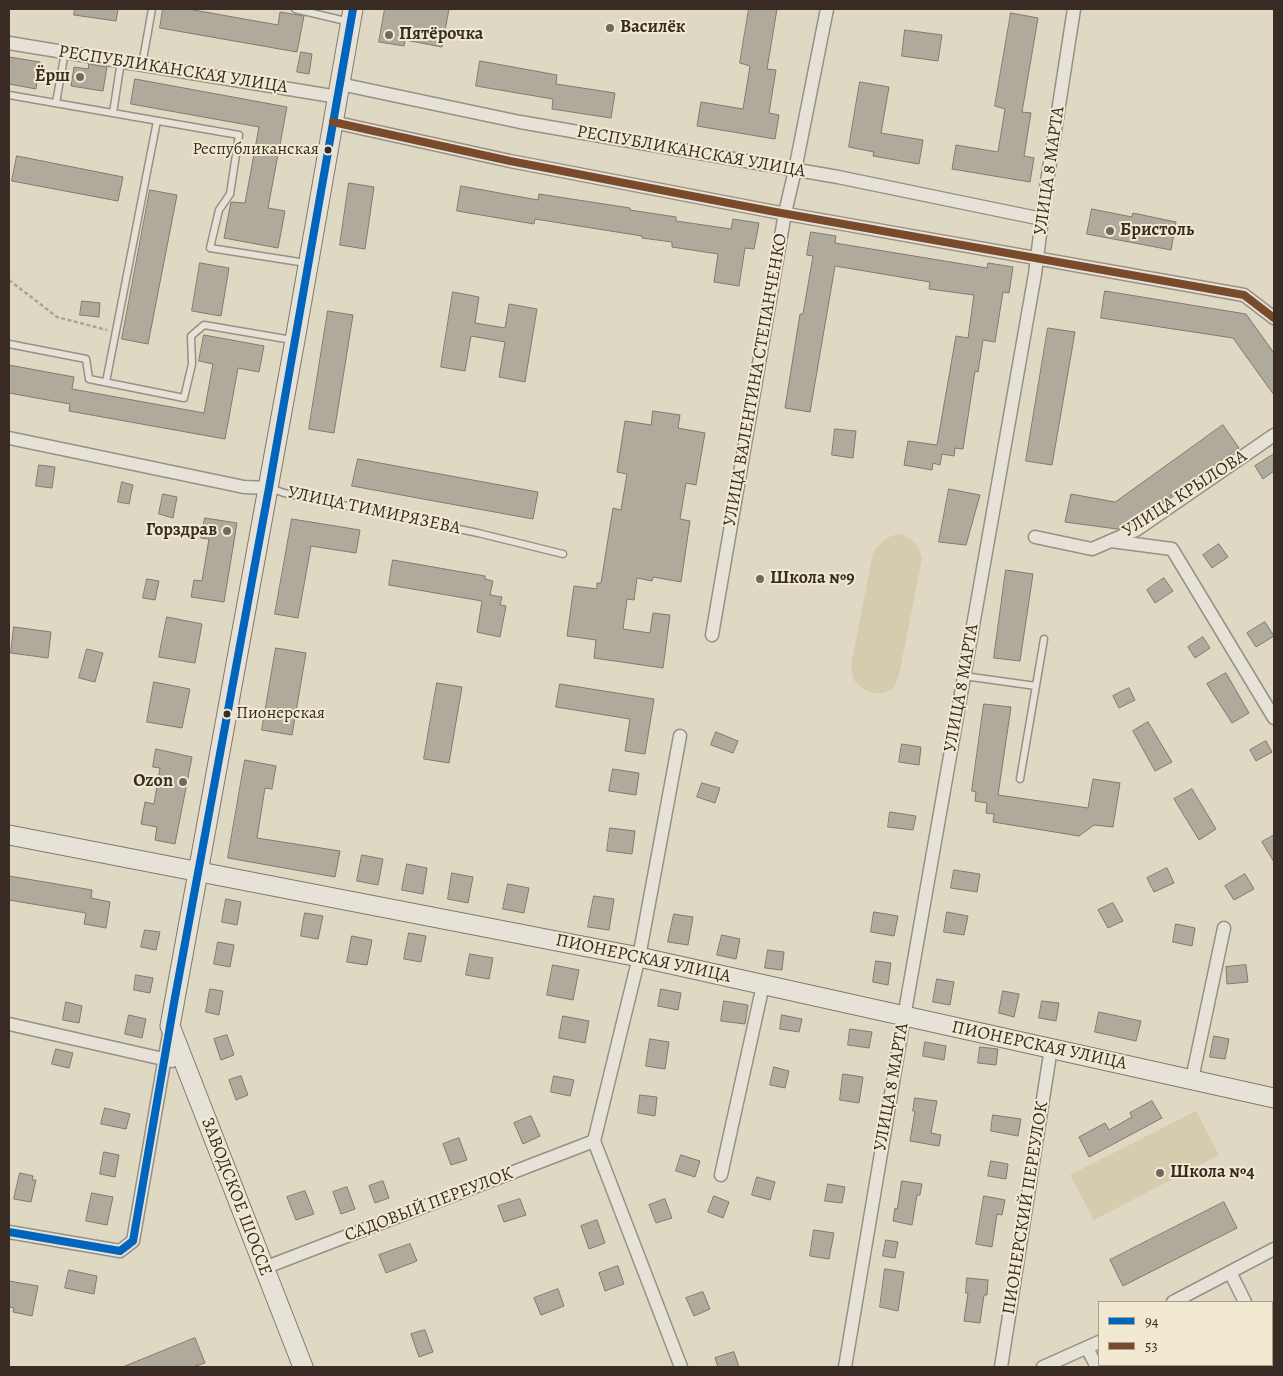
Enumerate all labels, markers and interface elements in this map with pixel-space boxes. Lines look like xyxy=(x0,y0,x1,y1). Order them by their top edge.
place label: Василёк xyxy=(620,17,686,39)
marker: Василёк xyxy=(604,22,616,34)
place label: Пятёрочка xyxy=(399,24,483,46)
marker: Пятёрочка xyxy=(383,29,395,41)
street label: РЕСПУБЛИКАНСКАЯ УЛИЦА xyxy=(57,41,289,99)
place label: Ёрш xyxy=(35,66,70,88)
marker: Ёрш xyxy=(74,71,86,83)
street label: УЛИЦА 8 МАРТА xyxy=(1030,105,1070,237)
street label: РЕСПУБЛИКАНСКАЯ УЛИЦА xyxy=(575,121,807,183)
place label: Республиканская xyxy=(192,140,319,160)
marker: Республиканская xyxy=(323,145,333,155)
place label: Бристоль xyxy=(1120,220,1194,242)
marker: Бристоль xyxy=(1104,225,1116,237)
street label: УЛИЦА ВАЛЕНТИНА СТЕПАНЧЕНКО xyxy=(720,232,792,528)
street label: УЛИЦА КРЫЛОВА xyxy=(1119,446,1251,542)
street label: УЛИЦА ТИМИРЯЗЕВА xyxy=(285,482,463,540)
place label: Горздрав xyxy=(146,520,217,542)
marker: Горздрав xyxy=(221,525,233,537)
place label: Школа №9 xyxy=(770,568,855,590)
marker: Школа №9 xyxy=(754,573,766,585)
street label: УЛИЦА 8 МАРТА xyxy=(940,622,984,754)
place label: Пионерская xyxy=(236,704,325,724)
marker: Пионерская xyxy=(222,709,232,719)
place label: Ozon xyxy=(133,771,173,793)
marker: Ozon xyxy=(177,776,189,788)
street label: ПИОНЕРСКАЯ УЛИЦА xyxy=(553,930,733,988)
street label: ПИОНЕРСКАЯ УЛИЦА xyxy=(949,1017,1129,1075)
street label: УЛИЦА 8 МАРТА xyxy=(870,1021,914,1153)
street label: ПИОНЕРСКИЙ ПЕРЕУЛОК xyxy=(998,1100,1054,1316)
street label: ЗАВОДСКОЕ ШОССЕ xyxy=(196,1115,276,1279)
place label: Школа №4 xyxy=(1170,1162,1255,1184)
street label: САДОВЫЙ ПЕРЕУЛОК xyxy=(342,1163,516,1247)
marker: Школа №4 xyxy=(1154,1167,1166,1179)
legend xyxy=(1098,1301,1273,1366)
text: 94 xyxy=(1145,1311,1159,1331)
text: 53 xyxy=(1145,1336,1158,1356)

